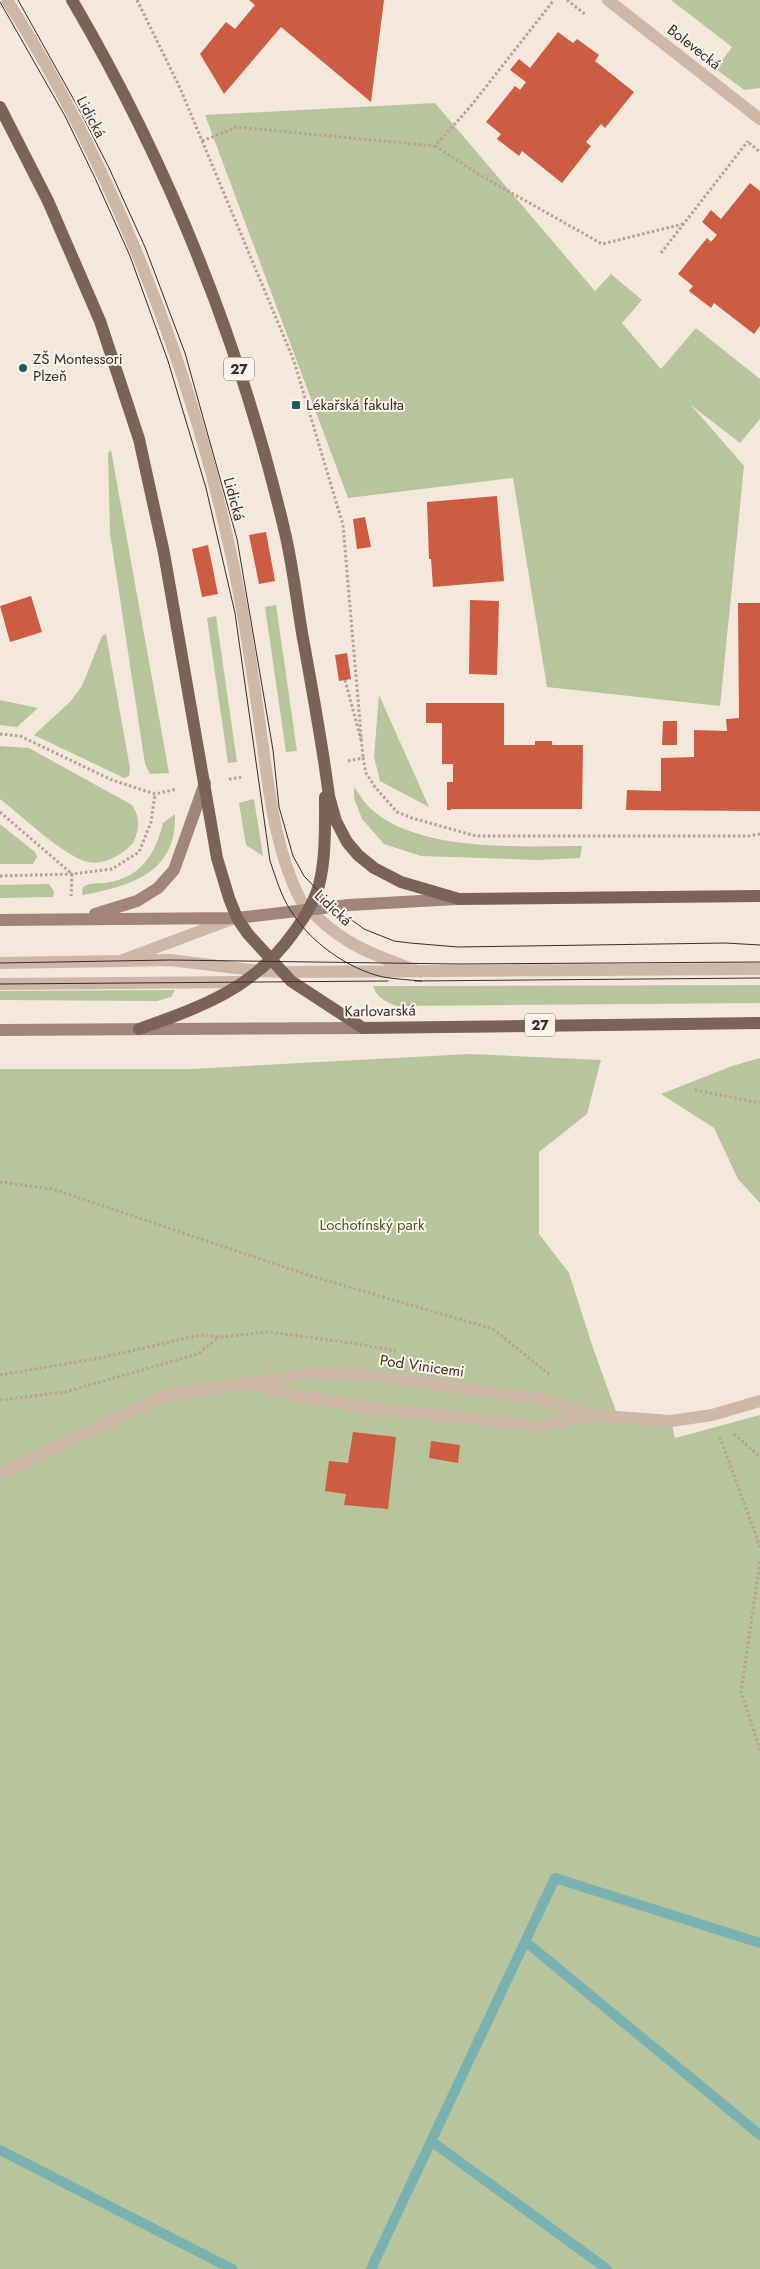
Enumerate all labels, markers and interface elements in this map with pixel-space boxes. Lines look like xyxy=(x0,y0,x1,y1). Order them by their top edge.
street label: Bolevecká xyxy=(663,19,725,75)
street label: Lidická xyxy=(71,92,111,142)
place label: ZŠ Montessori Plzeň xyxy=(33,348,123,387)
road number: 27 xyxy=(224,358,254,380)
marker: ZŠ Montessori Plzeň xyxy=(17,362,29,374)
place label: Lékařská fakulta xyxy=(306,394,404,416)
marker: Lékařská fakulta xyxy=(290,399,302,411)
street label: Lidická xyxy=(218,475,250,523)
street label: Lidická xyxy=(309,885,357,931)
street label: Karlovarská xyxy=(344,999,416,1023)
road number: 27 xyxy=(525,1014,555,1036)
park label: Lochotínský park xyxy=(319,1214,425,1236)
street label: Pod Vinicemi xyxy=(378,1349,466,1383)

